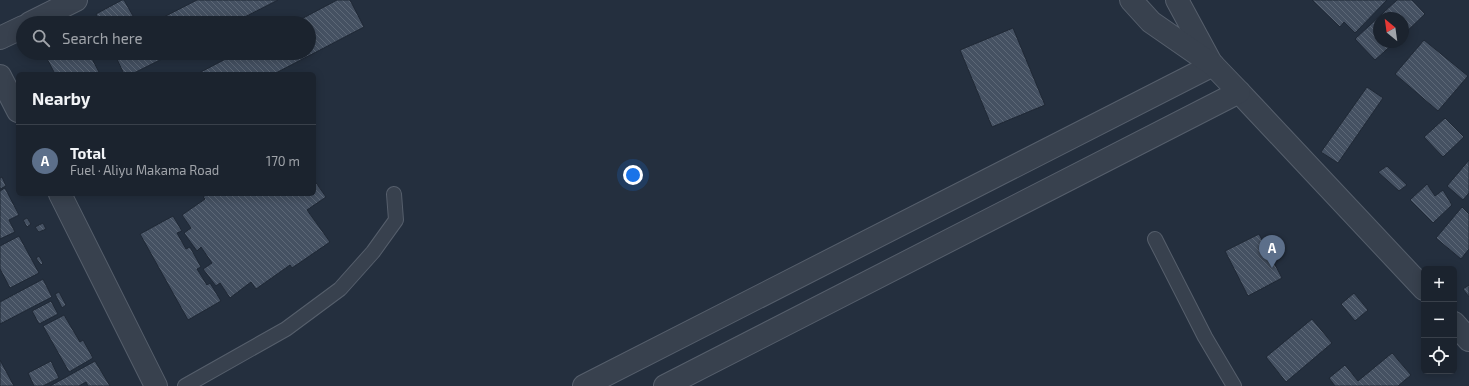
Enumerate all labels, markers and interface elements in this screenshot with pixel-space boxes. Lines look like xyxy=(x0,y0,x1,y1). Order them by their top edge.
north arrow xyxy=(1373,12,1409,48)
search box xyxy=(16,16,316,60)
icon: search xyxy=(30,27,52,49)
text: Search here xyxy=(62,29,143,47)
text: Nearby xyxy=(32,88,90,108)
text: Total xyxy=(70,144,106,162)
text: A xyxy=(41,153,49,169)
text: 170 m xyxy=(266,153,300,169)
text: Fuel · Aliyu Makama Road xyxy=(70,162,219,178)
your location xyxy=(623,165,643,185)
pin: A xyxy=(1259,235,1285,268)
map controls xyxy=(1421,266,1457,374)
button: + xyxy=(1421,266,1457,302)
button: − xyxy=(1421,302,1457,338)
button: locate xyxy=(1421,338,1457,374)

